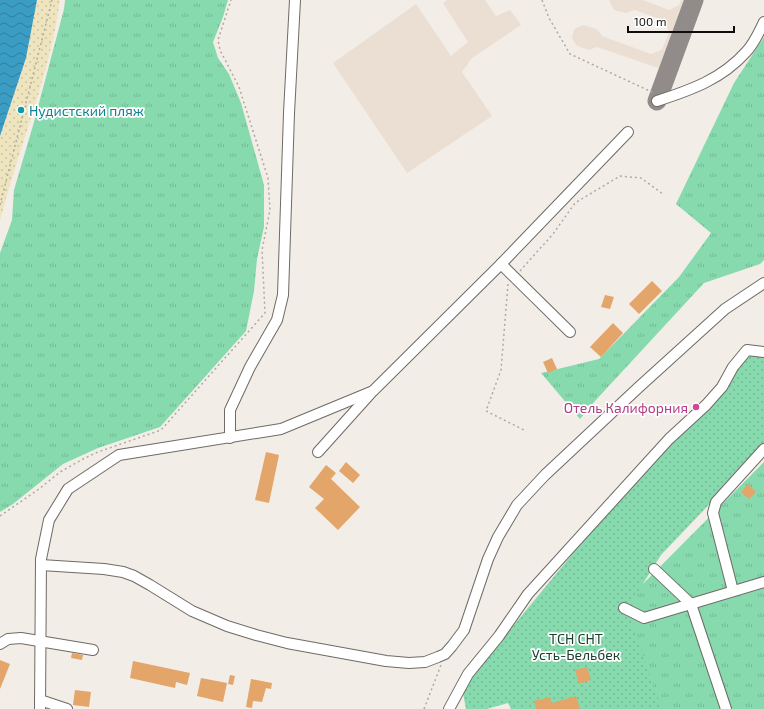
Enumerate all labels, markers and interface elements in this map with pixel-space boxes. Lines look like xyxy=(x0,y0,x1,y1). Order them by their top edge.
scale bar xyxy=(628,8,734,34)
text: 100 m xyxy=(634,14,666,28)
place label: Нудистский пляж xyxy=(29,102,144,119)
marker: Нудистский пляж xyxy=(16,105,26,115)
place label: Отель Калифорния xyxy=(564,399,688,416)
marker: Отель Калифорния xyxy=(691,402,701,412)
park label: ТСН СНТ Усть-Бельбек xyxy=(532,630,621,663)

